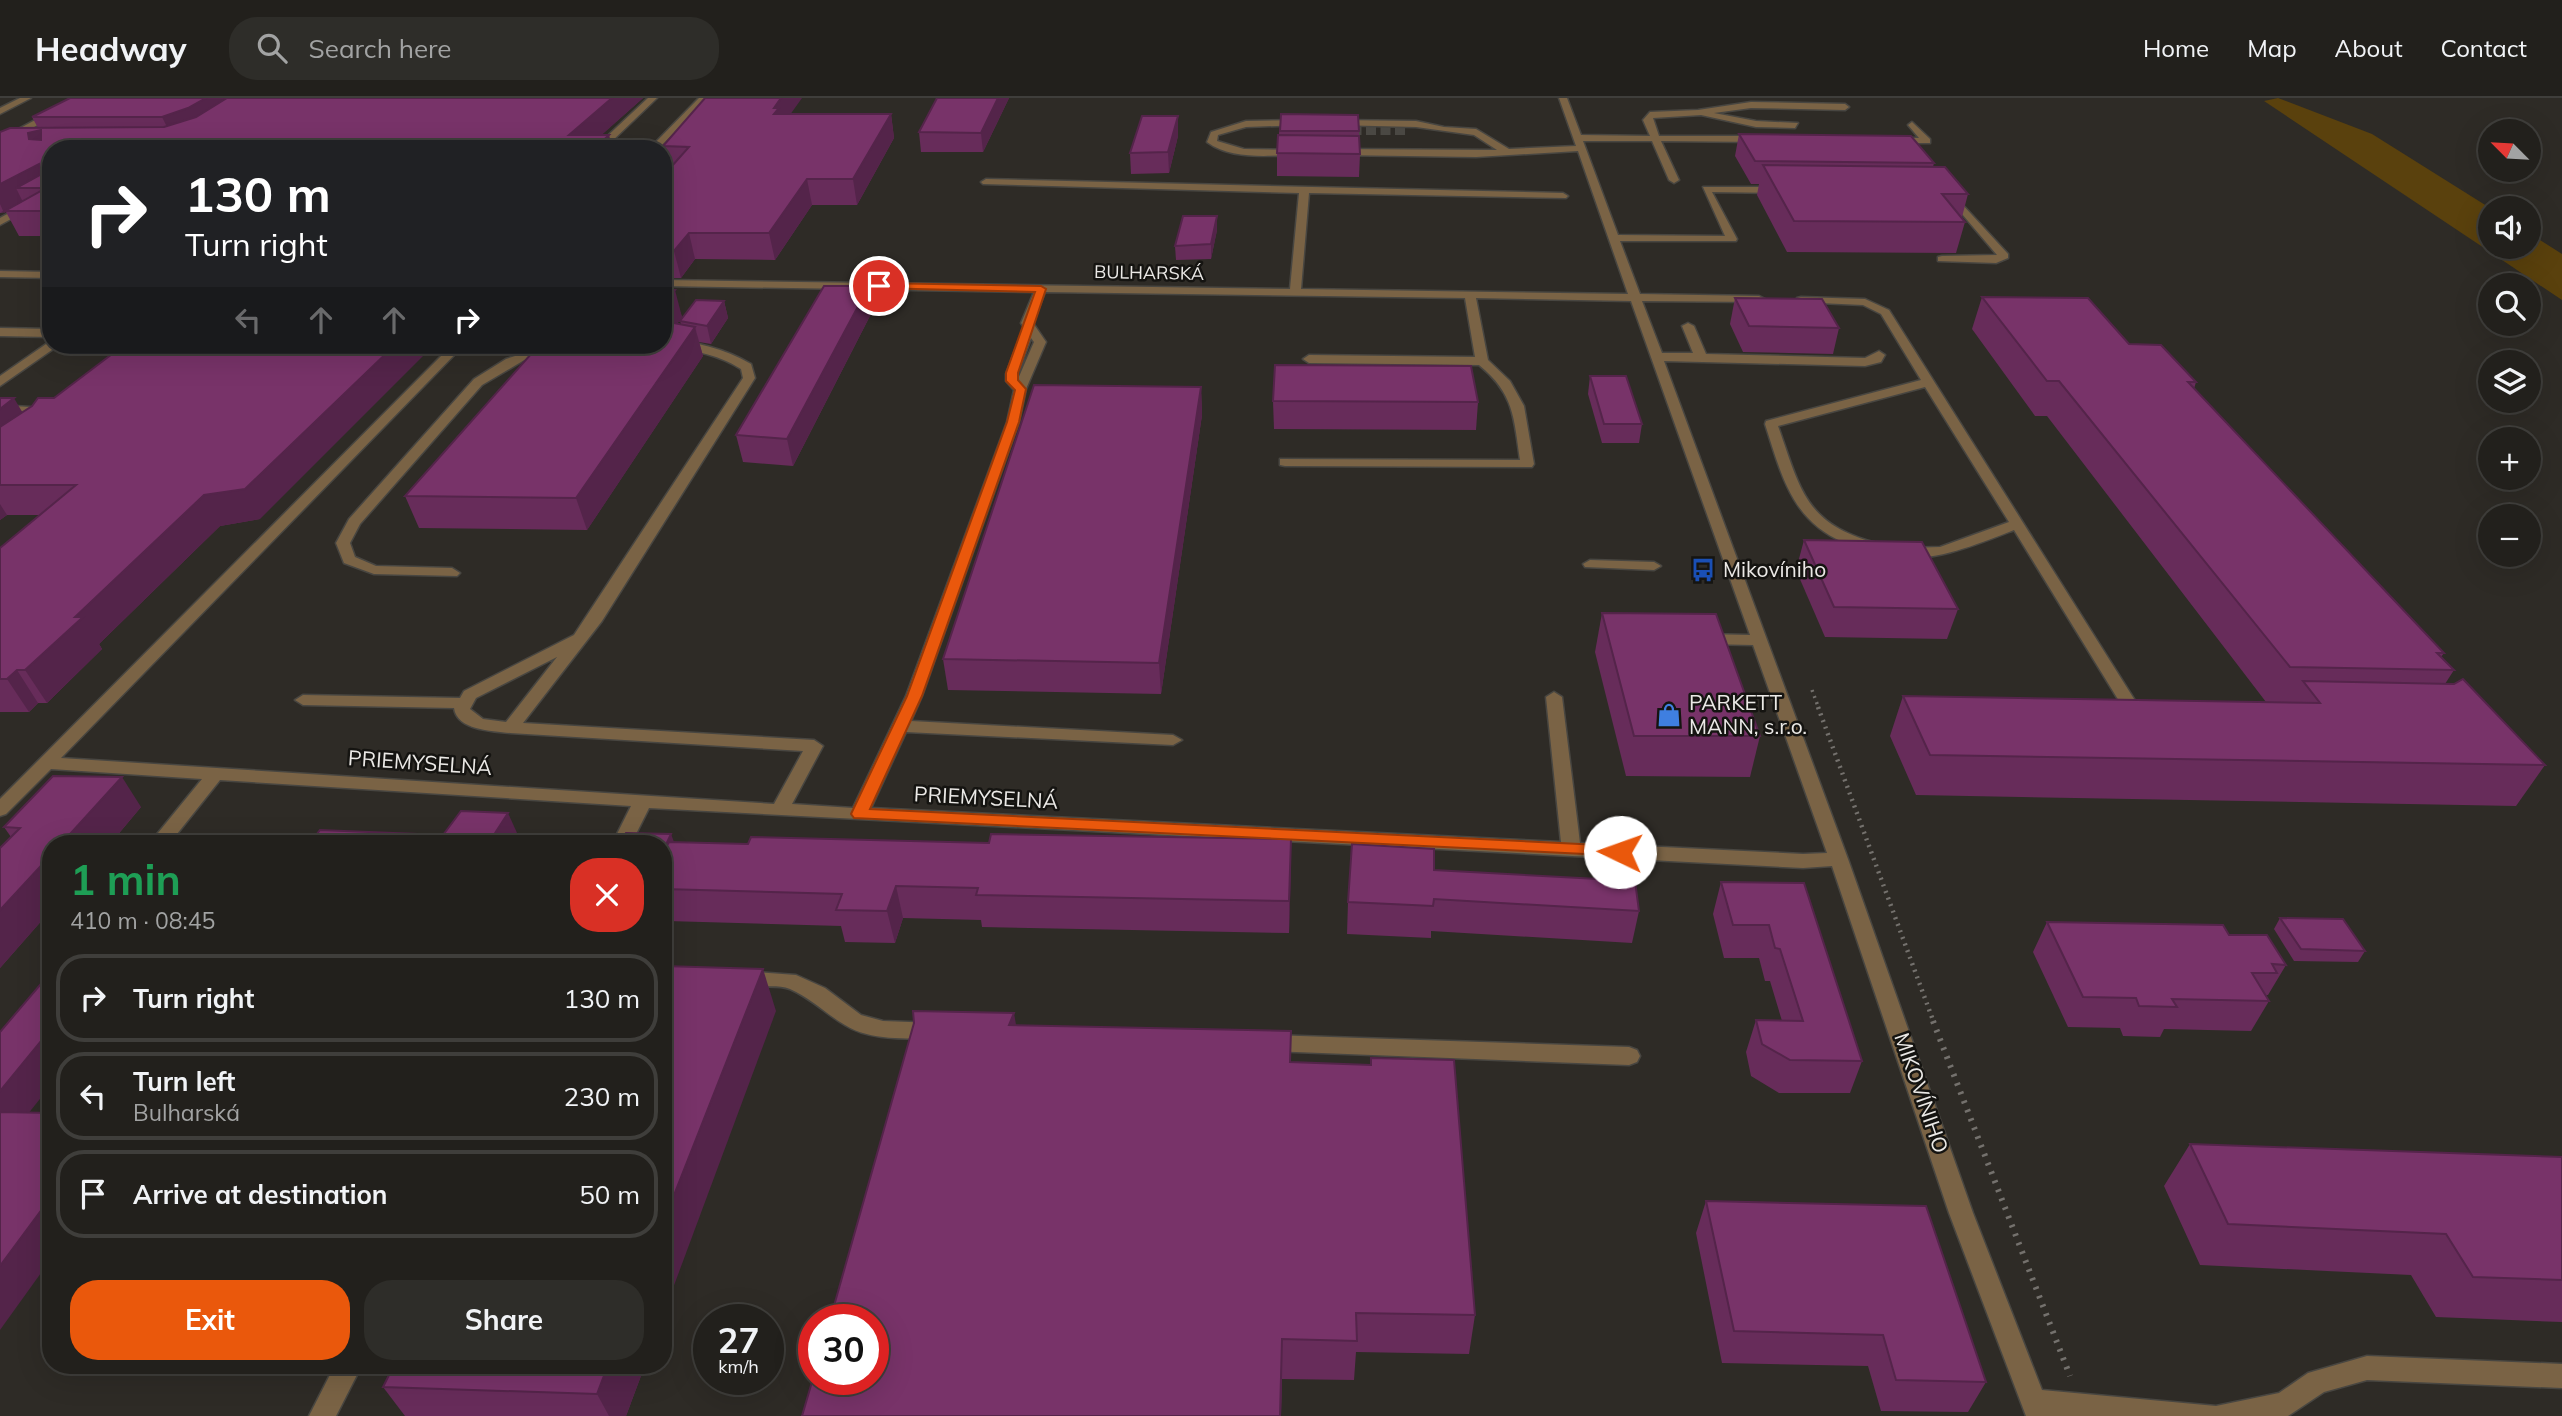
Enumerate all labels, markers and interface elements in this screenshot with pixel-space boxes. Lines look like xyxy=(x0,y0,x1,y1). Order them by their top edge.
search box xyxy=(229,17,719,80)
text: Headway xyxy=(35,28,187,69)
icon: search xyxy=(253,29,291,67)
text: Search here xyxy=(309,32,451,65)
text: Home xyxy=(2143,33,2209,63)
text: Map xyxy=(2247,33,2297,63)
text: About xyxy=(2335,33,2403,63)
text: Contact xyxy=(2441,33,2527,63)
north arrow xyxy=(2478,119,2541,182)
map controls xyxy=(2478,119,2541,567)
text: 130 m xyxy=(185,163,331,224)
icon: right xyxy=(70,168,161,259)
button: sound xyxy=(2478,196,2541,259)
text: Turn right xyxy=(185,224,328,264)
pin xyxy=(849,256,909,316)
street label: BULHARSKÁ xyxy=(1094,260,1204,285)
icon: arrive xyxy=(860,267,898,305)
button: search xyxy=(2478,273,2541,336)
icon: left xyxy=(229,301,267,339)
icon: ahead xyxy=(302,301,340,339)
icon: ahead xyxy=(375,301,413,339)
icon: right xyxy=(448,301,486,339)
button: layers xyxy=(2478,350,2541,413)
button: + xyxy=(2478,427,2541,490)
button: − xyxy=(2478,504,2541,567)
bus stop icon: Mikovíniho xyxy=(1689,556,1717,584)
place label: Mikovíniho xyxy=(1723,556,1826,582)
place label: PARKETT MANN, s.r.o. xyxy=(1689,689,1807,739)
shop icon: PARKETT MANN, s.r.o. xyxy=(1655,701,1683,729)
street label: PRIEMYSELNÁ xyxy=(347,744,493,780)
street label: PRIEMYSELNÁ xyxy=(913,780,1059,814)
position arrow xyxy=(1583,815,1657,889)
text: 1 min xyxy=(70,853,181,906)
button: close xyxy=(570,858,644,932)
text: 410 m · 08:45 xyxy=(70,906,215,935)
icon: right xyxy=(74,979,112,1017)
text: Turn right xyxy=(133,982,254,1015)
text: 130 m xyxy=(564,982,640,1015)
street label: MIKOVÍNIHO xyxy=(1889,1029,1955,1156)
text: Turn left xyxy=(133,1065,235,1098)
icon: left xyxy=(74,1077,112,1115)
text: 230 m xyxy=(564,1080,640,1113)
text: Bulharská xyxy=(133,1098,240,1127)
icon: arrive xyxy=(74,1175,112,1213)
text: Arrive at destination xyxy=(133,1178,388,1211)
text: 50 m xyxy=(579,1178,640,1211)
button: Exit xyxy=(70,1280,350,1360)
button: Share xyxy=(364,1280,644,1360)
speed limit sign: 30 xyxy=(798,1304,889,1395)
text: 27 xyxy=(717,1318,760,1362)
text: km/h xyxy=(718,1355,759,1378)

